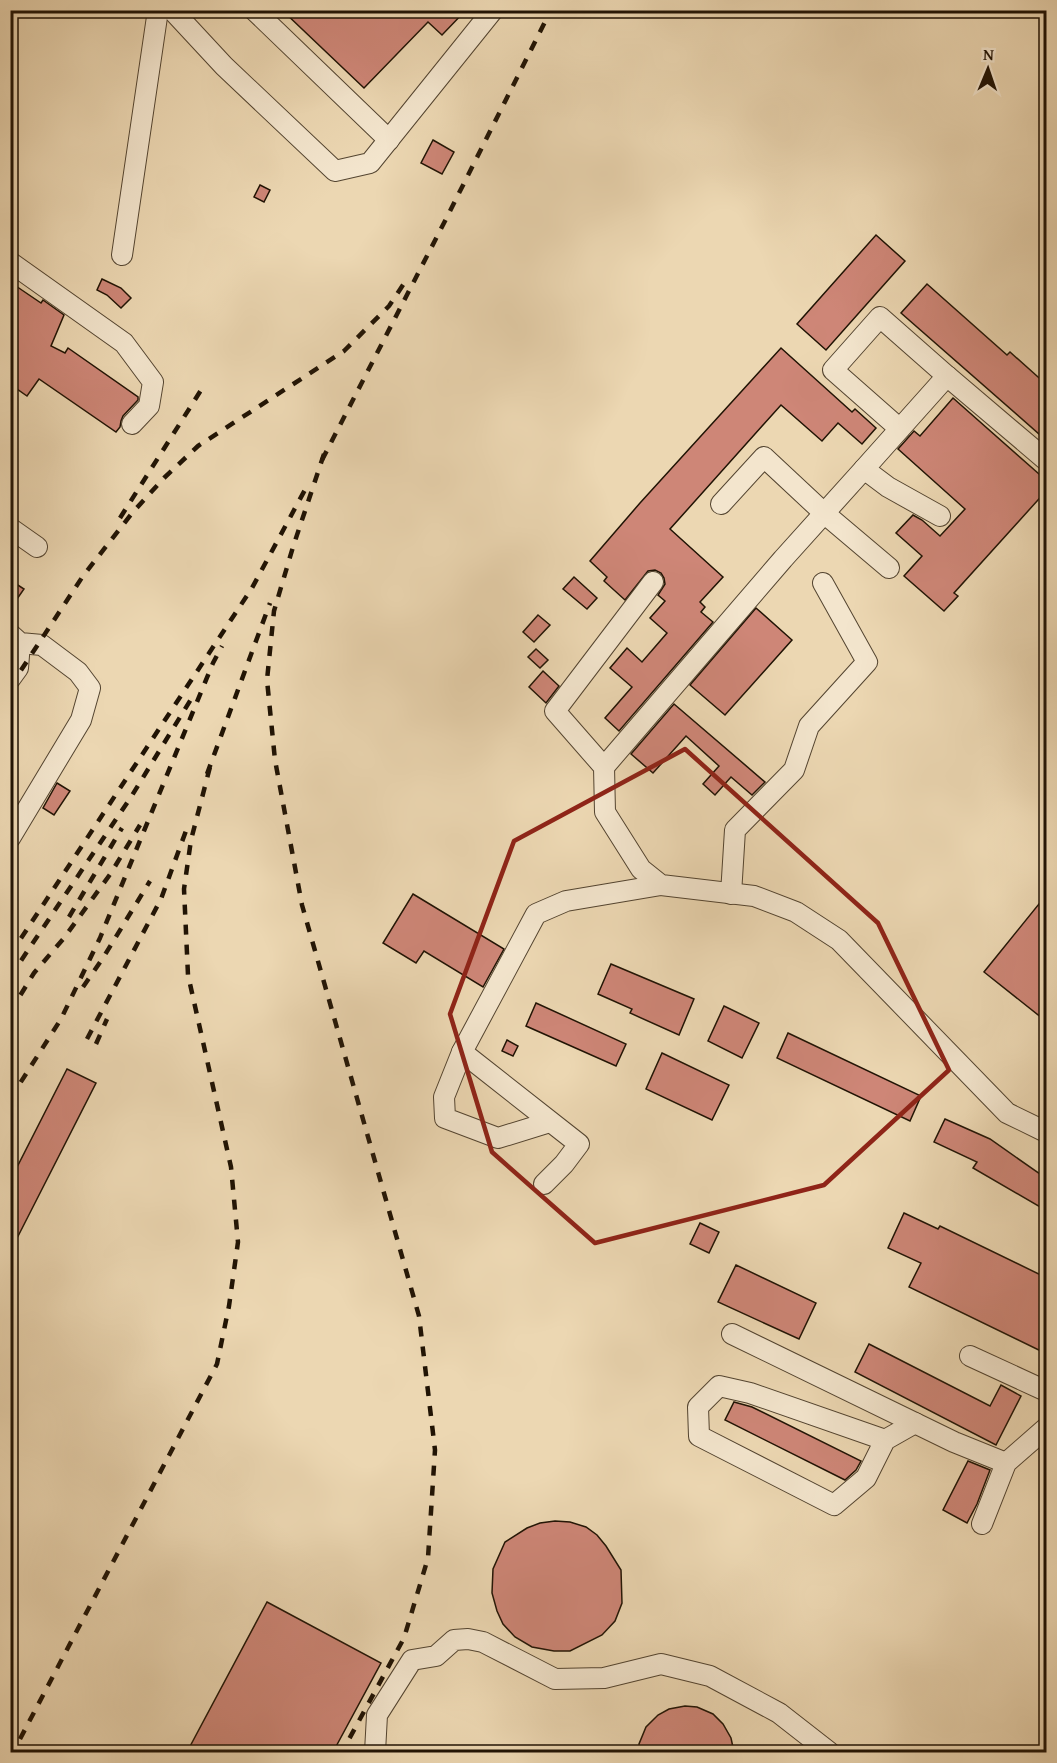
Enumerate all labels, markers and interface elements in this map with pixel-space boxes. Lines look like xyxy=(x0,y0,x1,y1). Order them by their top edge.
north arrow xyxy=(958,39,1018,99)
text: N xyxy=(983,42,995,66)

